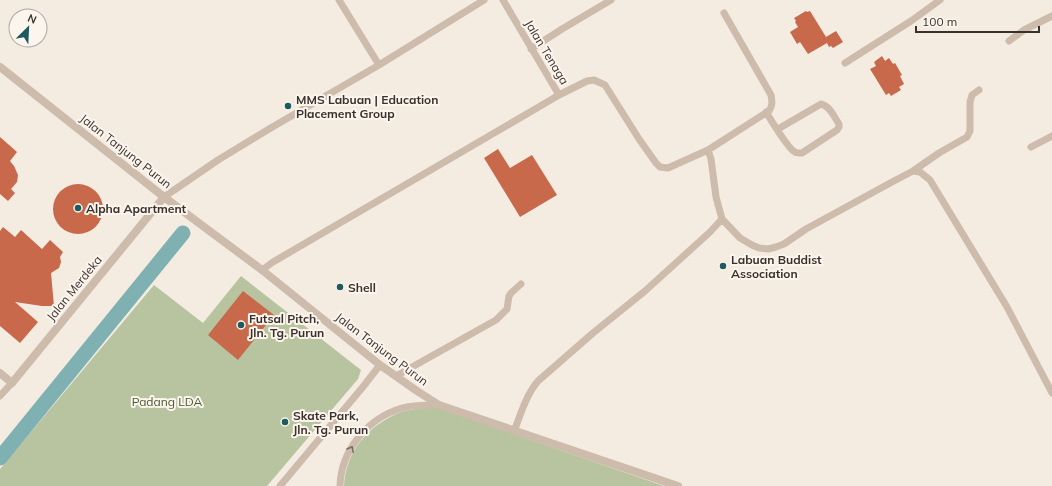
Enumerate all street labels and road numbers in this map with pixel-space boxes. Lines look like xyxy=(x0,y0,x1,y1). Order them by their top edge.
street label: Jalan Tenaga xyxy=(522,17,572,87)
street label: Jalan Tanjung Purun xyxy=(77,111,175,191)
street label: Jalan Merdeka xyxy=(43,252,105,324)
street label: Jalan Tanjung Purun xyxy=(333,309,431,389)

